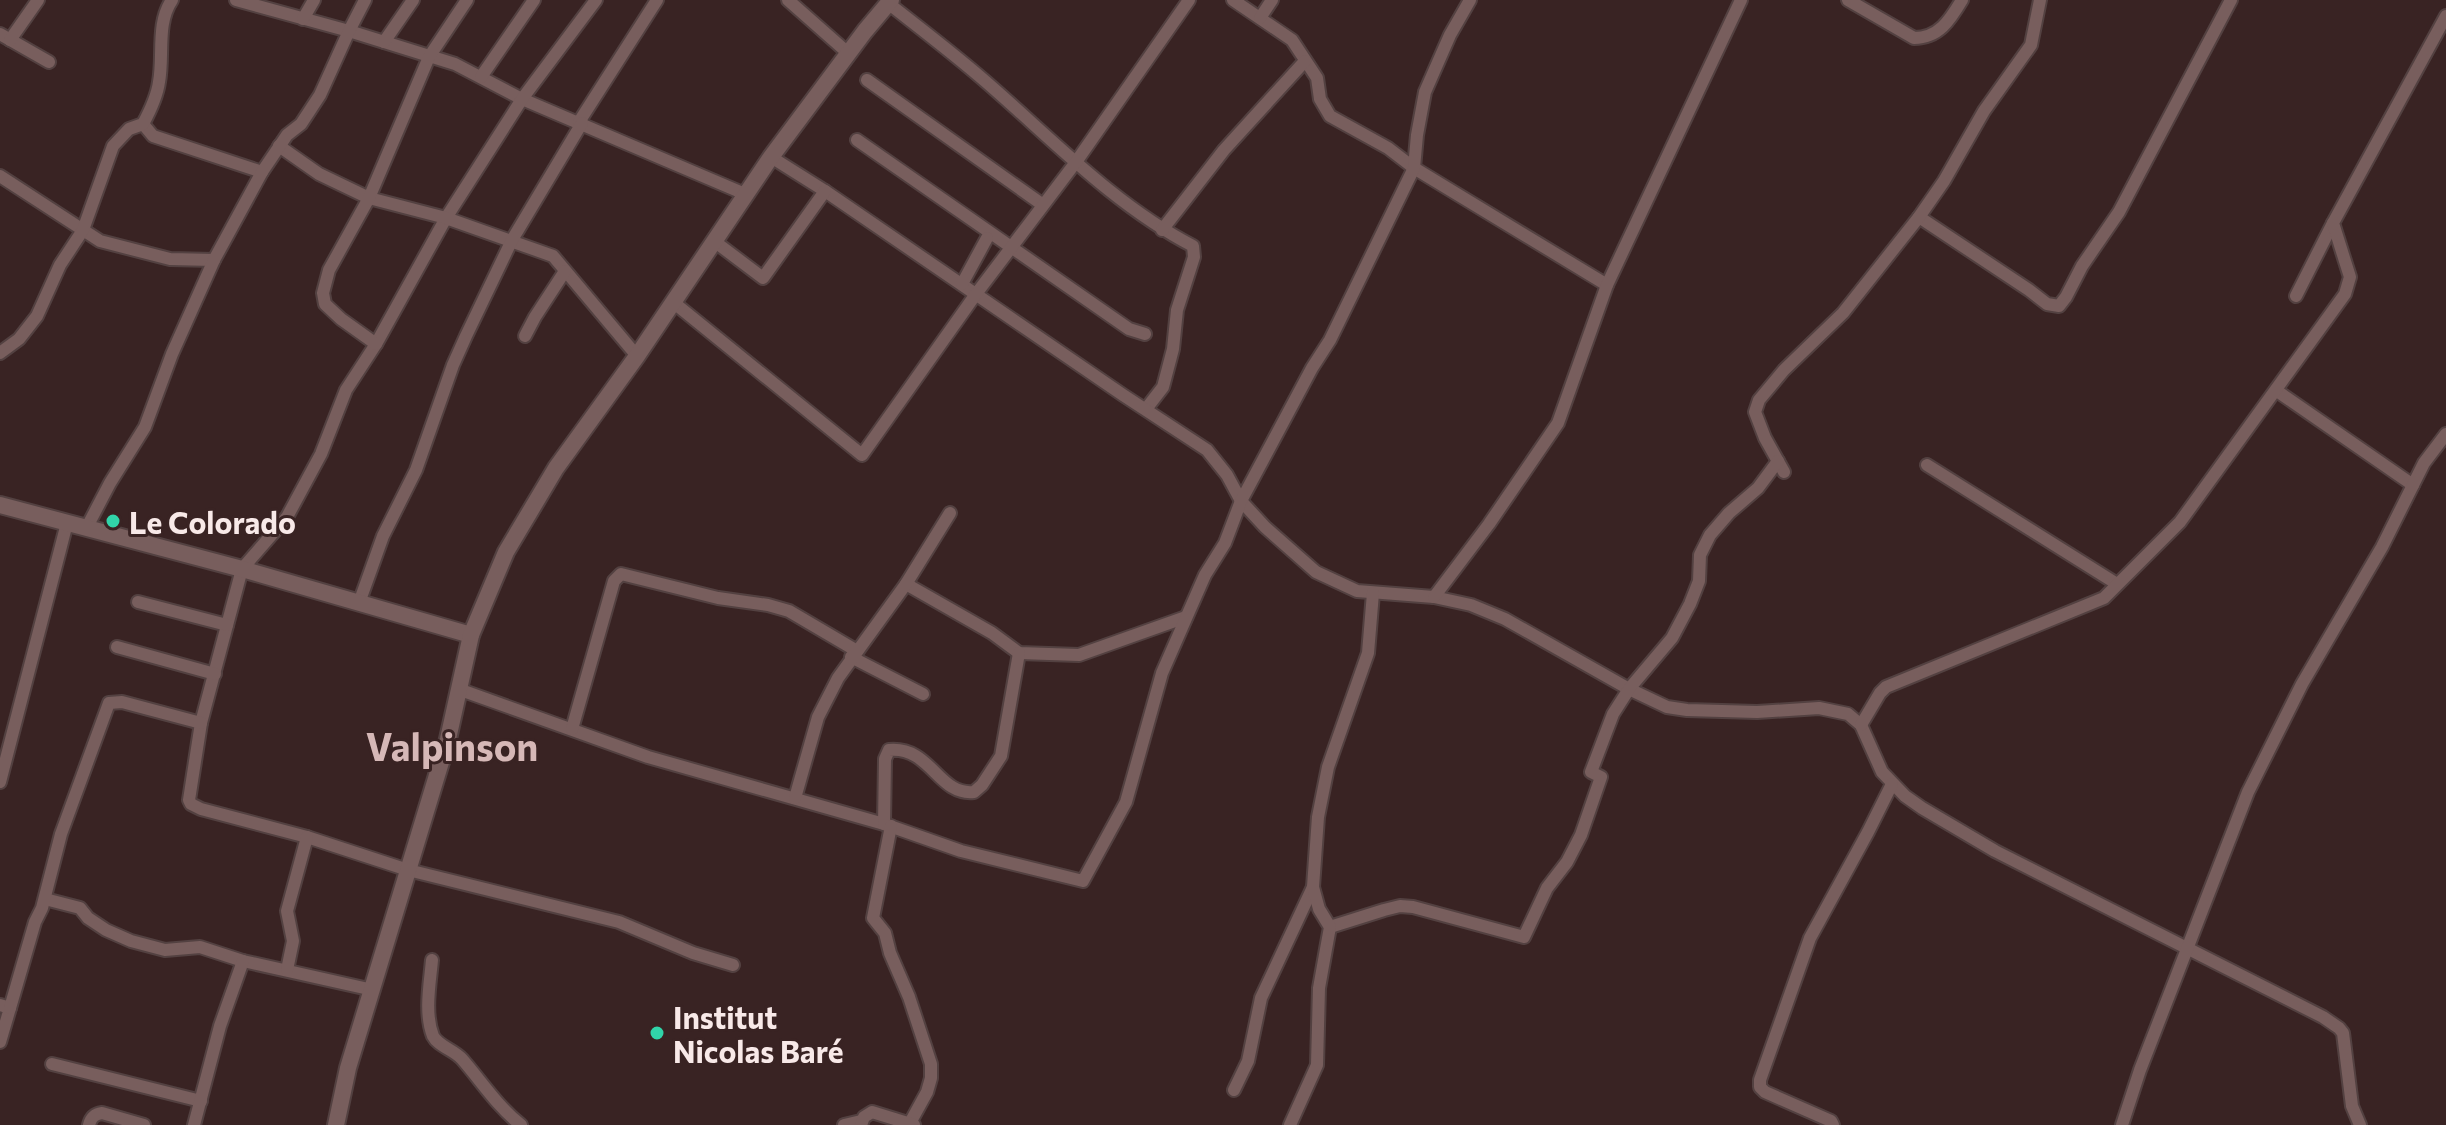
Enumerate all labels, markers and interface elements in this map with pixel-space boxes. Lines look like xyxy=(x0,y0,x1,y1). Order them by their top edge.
place label: Le Colorado xyxy=(129,503,296,540)
marker: Le Colorado xyxy=(104,512,122,530)
district label: Valpinson xyxy=(366,722,538,769)
place label: Institut Nicolas Baré xyxy=(673,998,843,1069)
marker: Institut Nicolas Baré xyxy=(648,1024,666,1042)

